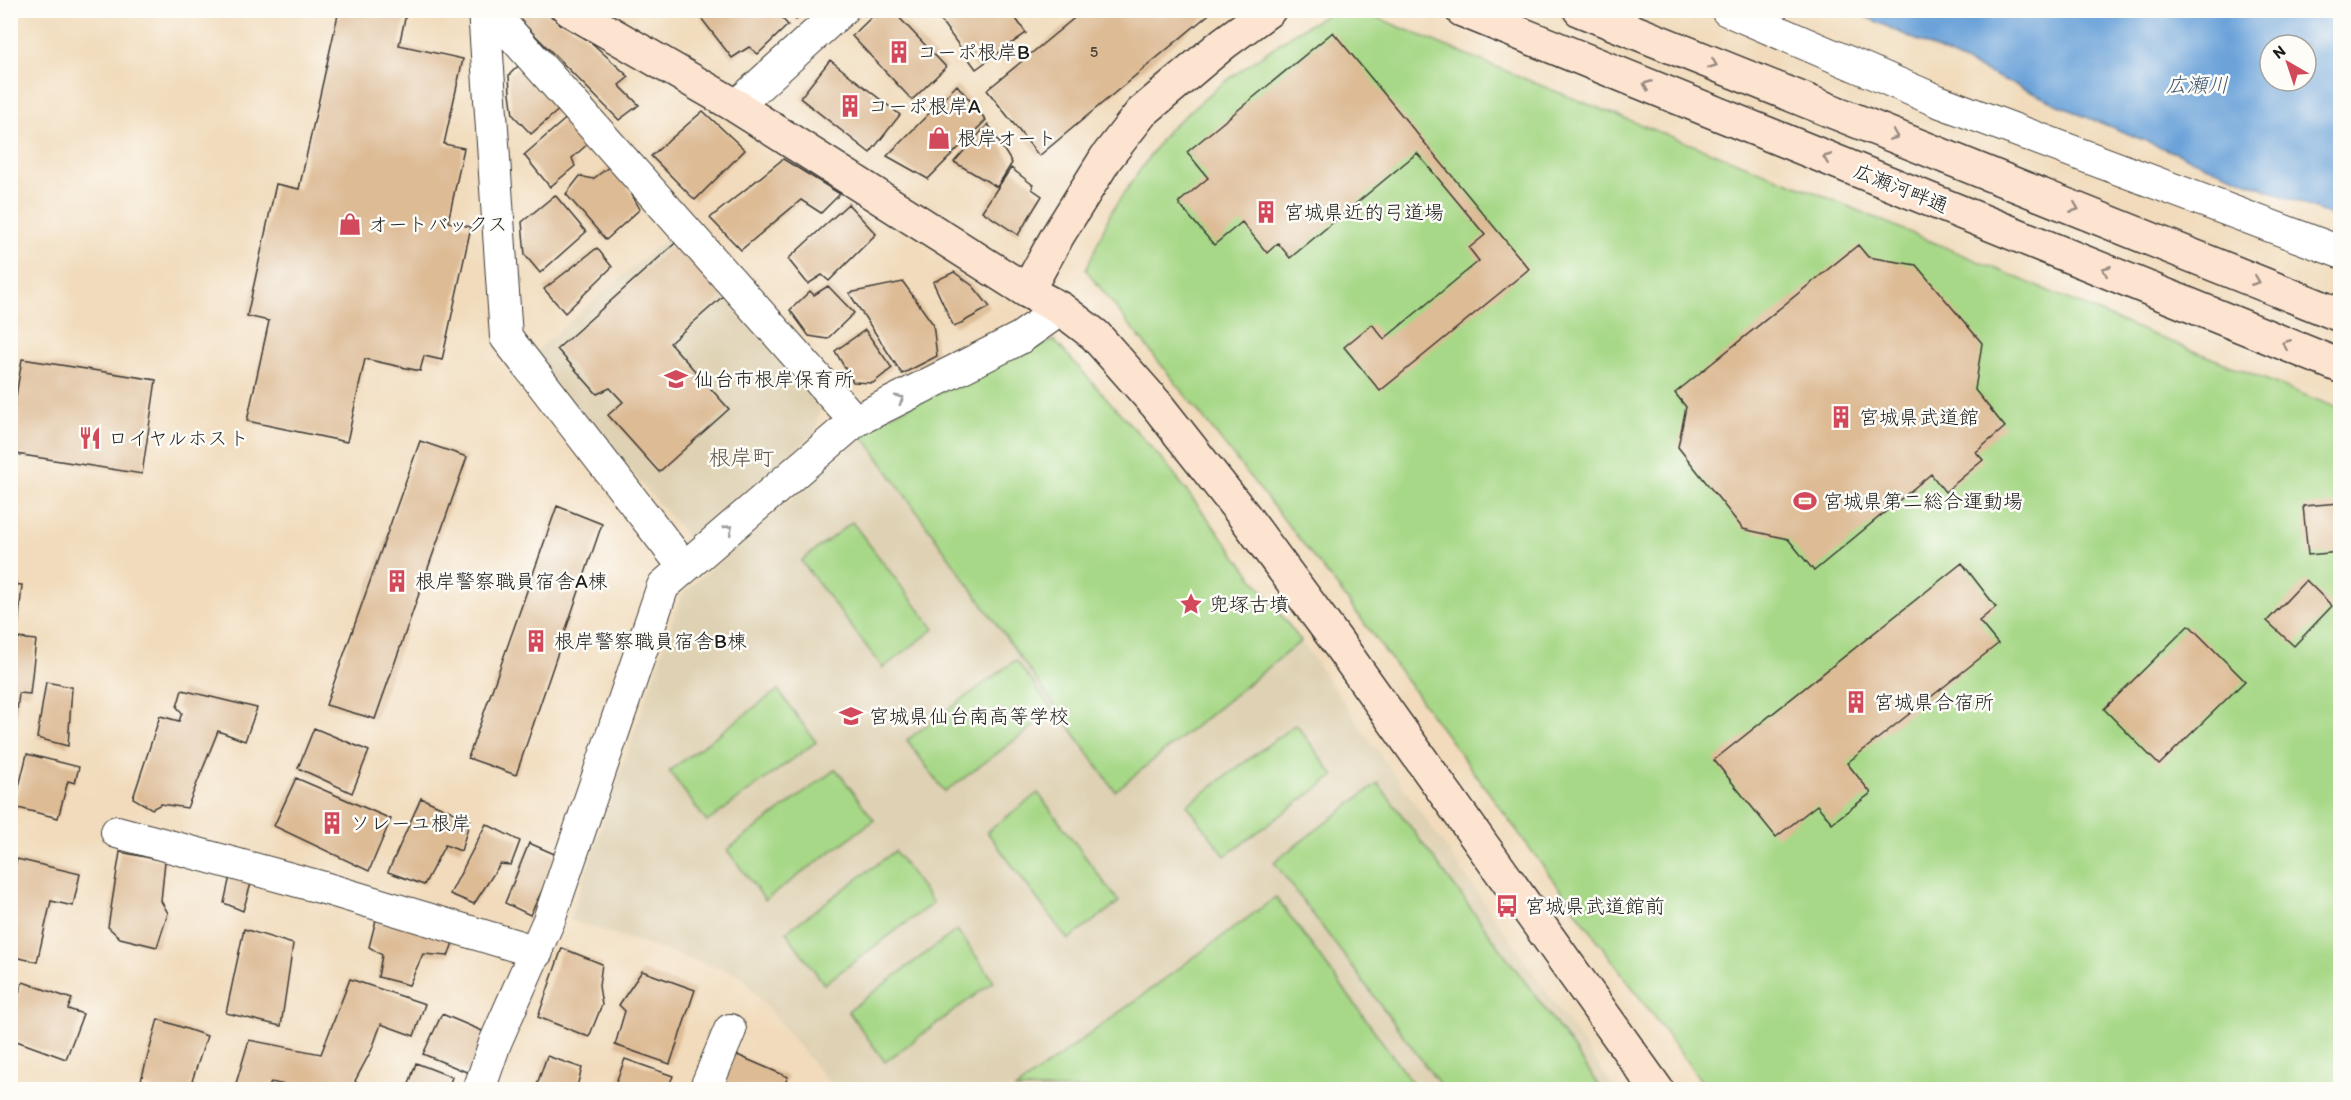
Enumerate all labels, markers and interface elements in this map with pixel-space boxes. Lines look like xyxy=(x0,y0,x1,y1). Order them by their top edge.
north arrow xyxy=(2258,33,2318,93)
building icon: コーポ根岸B xyxy=(886,39,912,65)
place label: コーポ根岸B xyxy=(917,40,1030,64)
text: N xyxy=(2269,41,2289,63)
house number: 5 xyxy=(1090,42,1098,61)
one-way arrow xyxy=(1707,56,1717,69)
water label: 広瀬川 xyxy=(2166,72,2229,97)
one-way arrow xyxy=(1642,80,1653,92)
building icon: コーポ根岸A xyxy=(837,93,863,119)
place label: コーポ根岸A xyxy=(868,94,981,118)
shop icon: 根岸オート xyxy=(926,125,952,151)
place label: 根岸オート xyxy=(957,126,1057,150)
one-way arrow xyxy=(1887,129,1898,141)
one-way arrow xyxy=(1823,153,1834,165)
street label: 広瀬河畔通 xyxy=(1850,158,1952,218)
building icon: 宮城県近的弓道場 xyxy=(1253,199,1279,225)
place label: 宮城県近的弓道場 xyxy=(1284,200,1444,224)
one-way arrow xyxy=(2068,201,2079,213)
shop icon: オートバックス xyxy=(337,211,363,237)
place label: オートバックス xyxy=(368,212,508,236)
one-way arrow xyxy=(2101,265,2111,278)
one-way arrow xyxy=(2250,274,2261,286)
one-way arrow xyxy=(2282,339,2293,351)
school or university icon: 仙台市根岸保育所 xyxy=(663,366,689,392)
place label: 仙台市根岸保育所 xyxy=(694,367,854,391)
one-way arrow xyxy=(893,394,904,406)
building icon: 宮城県武道館 xyxy=(1828,404,1854,430)
place label: 宮城県武道館 xyxy=(1859,405,1979,429)
restaurant icon: ロイヤルホスト xyxy=(77,425,103,451)
place label: ロイヤルホスト xyxy=(108,426,249,450)
district label: 根岸町 xyxy=(708,444,774,471)
sports icon: 宮城県第二総合運動場 xyxy=(1792,488,1818,514)
place label: 宮城県第二総合運動場 xyxy=(1823,489,2023,513)
one-way arrow xyxy=(722,525,733,536)
building icon: 根岸警察職員宿舎A棟 xyxy=(384,568,410,594)
place label: 根岸警察職員宿舎A棟 xyxy=(415,569,608,593)
place icon: 兜塚古墳 xyxy=(1178,591,1204,617)
place label: 兜塚古墳 xyxy=(1209,592,1289,616)
building icon: 根岸警察職員宿舎B棟 xyxy=(523,628,549,654)
place label: 根岸警察職員宿舎B棟 xyxy=(554,629,747,653)
building icon: 宮城県合宿所 xyxy=(1843,689,1869,715)
place label: 宮城県合宿所 xyxy=(1874,690,1994,714)
school or university icon: 宮城県仙台南高等学校 xyxy=(838,703,864,729)
place label: 宮城県仙台南高等学校 xyxy=(869,704,1069,728)
building icon: ソレーユ根岸 xyxy=(319,810,345,836)
place label: ソレーユ根岸 xyxy=(350,811,471,835)
bus stop icon: 宮城県武道館前 xyxy=(1494,893,1520,919)
place label: 宮城県武道館前 xyxy=(1525,894,1665,918)

